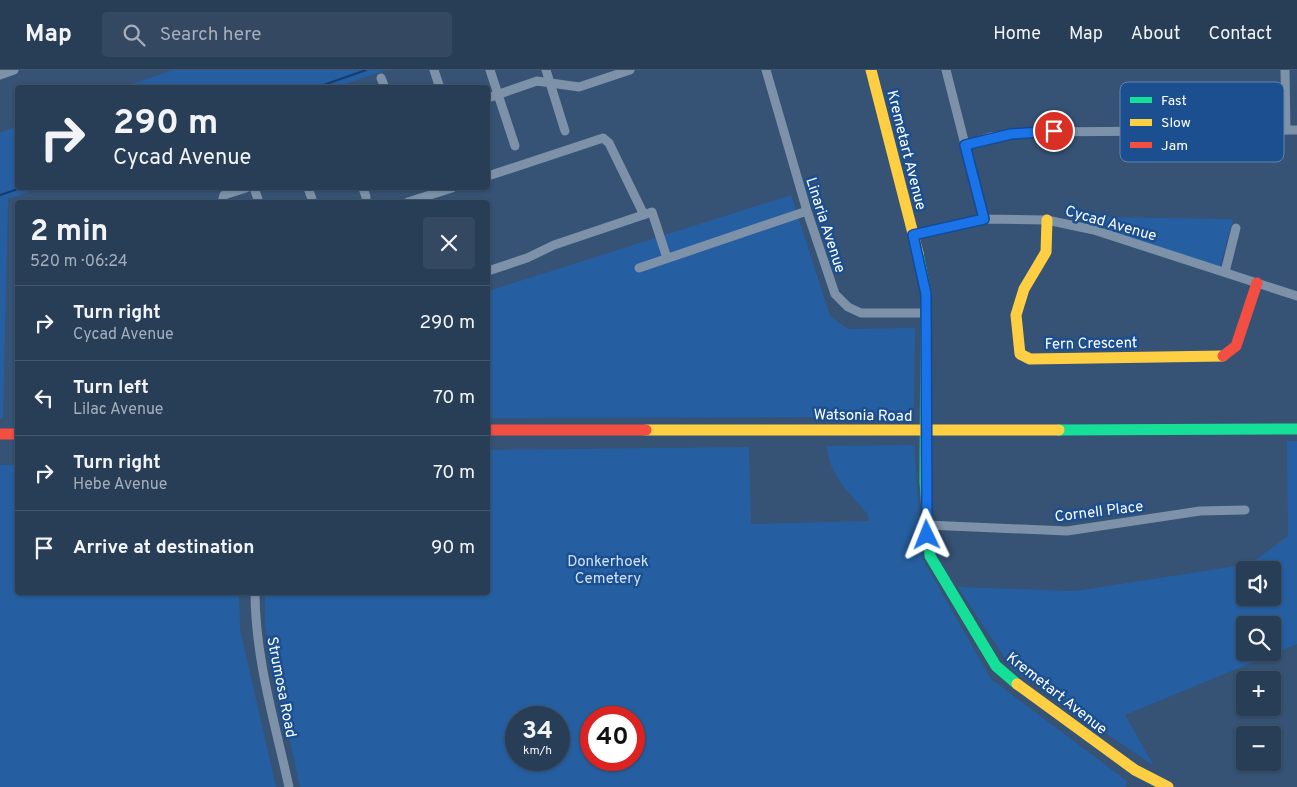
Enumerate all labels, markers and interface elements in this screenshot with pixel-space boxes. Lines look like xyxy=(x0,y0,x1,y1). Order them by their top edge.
search box xyxy=(102,12,452,57)
text: Map xyxy=(25,20,72,50)
icon: search xyxy=(120,21,148,49)
text: Search here xyxy=(160,23,261,47)
text: Home xyxy=(993,23,1041,46)
text: Map xyxy=(1069,23,1103,46)
text: About xyxy=(1131,23,1180,46)
text: Contact xyxy=(1208,23,1272,46)
legend xyxy=(1120,82,1284,162)
street label: Kremetart Avenue xyxy=(881,88,930,212)
text: Fast xyxy=(1161,93,1187,110)
text: 290 m xyxy=(113,102,218,146)
icon: right xyxy=(30,105,95,170)
pin xyxy=(1033,110,1075,152)
text: Slow xyxy=(1161,115,1191,132)
icon: arrive xyxy=(1040,117,1068,145)
text: Jam xyxy=(1161,138,1188,155)
text: Cycad Avenue xyxy=(113,145,251,172)
street label: Linaria Avenue xyxy=(800,175,849,276)
street label: Cycad Avenue xyxy=(1063,202,1159,247)
text: 2 min xyxy=(30,214,108,251)
button: close xyxy=(423,217,475,269)
text: 520 m · 06:24 xyxy=(30,252,128,272)
text: Turn right xyxy=(73,301,161,325)
icon: right xyxy=(30,309,58,337)
text: 290 m xyxy=(419,311,475,335)
text: Cycad Avenue xyxy=(73,325,174,345)
street label: Fern Crescent xyxy=(1044,334,1138,355)
text: Turn left xyxy=(73,376,149,400)
icon: left xyxy=(30,384,58,412)
text: 70 m xyxy=(433,386,475,410)
text: Lilac Avenue xyxy=(73,400,163,420)
street label: Watsonia Road xyxy=(813,406,913,427)
text: Turn right xyxy=(73,451,161,475)
icon: right xyxy=(30,459,58,487)
text: 70 m xyxy=(433,461,475,485)
text: Hebe Avenue xyxy=(73,475,167,495)
street label: Cornell Place xyxy=(1054,498,1145,527)
position arrow xyxy=(900,508,952,560)
icon: arrive xyxy=(30,534,58,562)
text: Arrive at destination xyxy=(73,536,254,560)
text: 90 m xyxy=(431,536,475,560)
park label: Donkerhoek Cemetery xyxy=(567,553,649,589)
map controls xyxy=(1236,561,1281,771)
button: sound xyxy=(1236,561,1281,606)
button: search xyxy=(1236,616,1281,661)
street label: Strumosa Road xyxy=(261,635,300,739)
street label: Kremetart Avenue xyxy=(1002,649,1110,739)
button: + xyxy=(1236,671,1281,716)
speed limit sign: 40 xyxy=(580,706,645,771)
text: 34 xyxy=(522,716,553,748)
button: − xyxy=(1236,726,1281,771)
text: km/h xyxy=(523,743,552,759)

